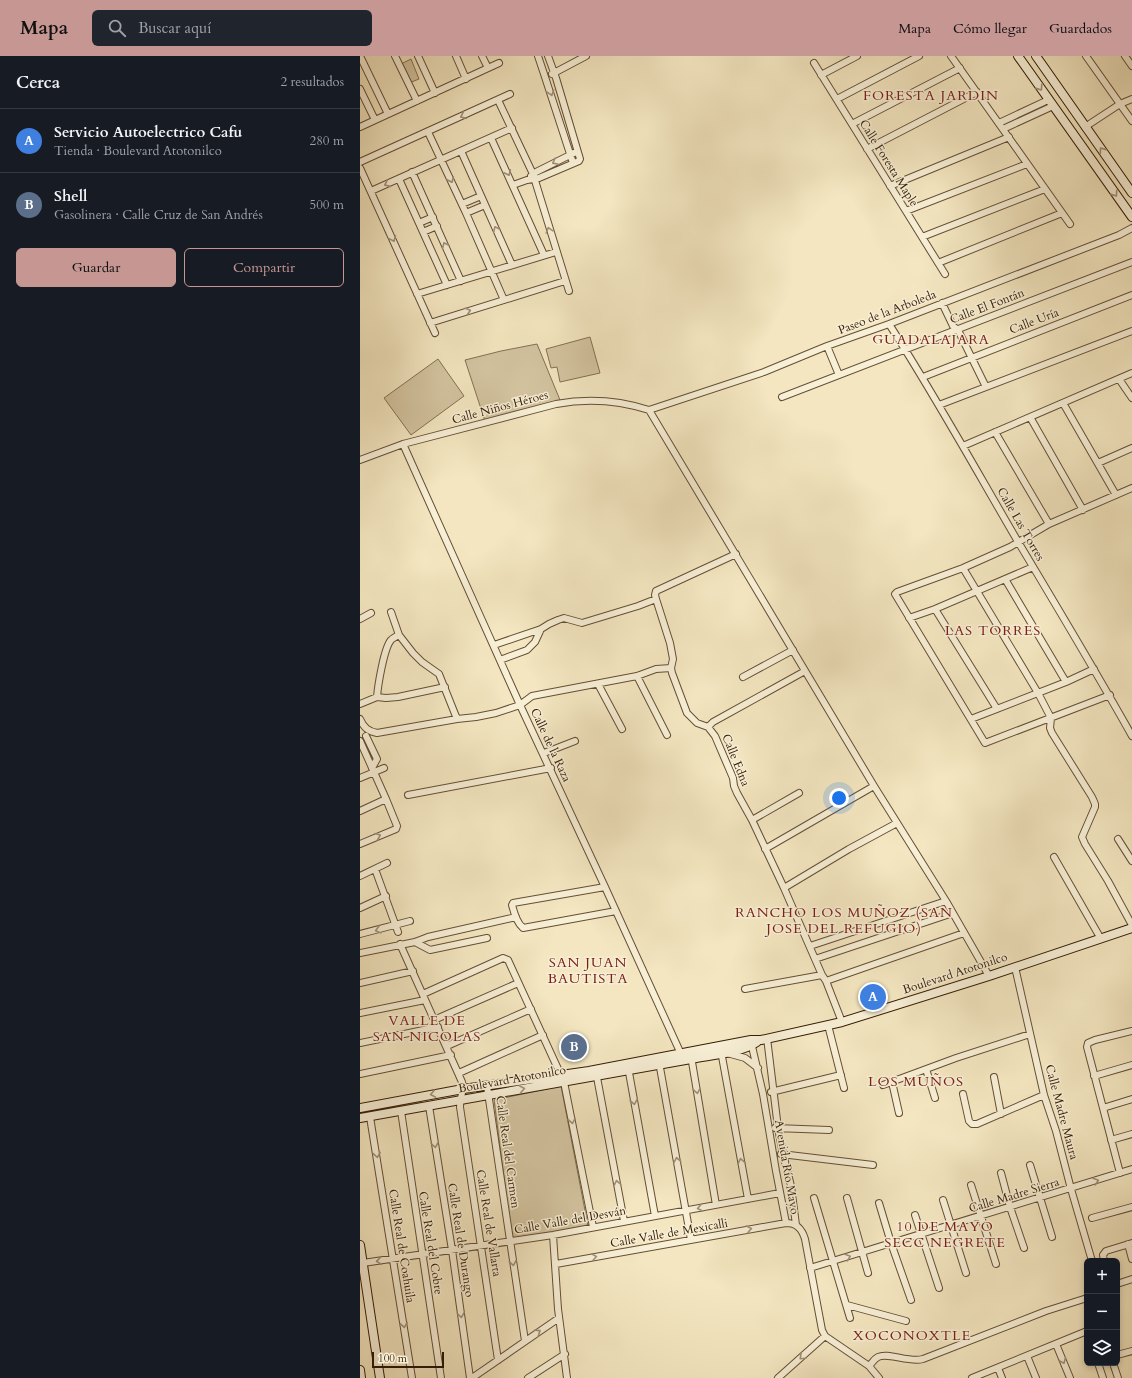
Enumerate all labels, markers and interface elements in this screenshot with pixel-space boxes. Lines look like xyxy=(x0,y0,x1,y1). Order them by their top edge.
search box xyxy=(92,10,372,46)
text: Mapa xyxy=(20,15,68,41)
icon: search xyxy=(106,17,128,39)
text: Buscar aquí xyxy=(138,18,211,38)
text: Mapa xyxy=(898,19,931,38)
text: Cómo llegar xyxy=(953,19,1027,38)
text: Guardados xyxy=(1049,19,1112,38)
text: Cerca xyxy=(16,71,60,94)
text: 2 resultados xyxy=(280,73,344,91)
one-way arrow xyxy=(1035,84,1043,91)
district label: FORESTA JARDIN xyxy=(863,86,999,105)
one-way arrow xyxy=(546,89,554,96)
one-way arrow xyxy=(460,111,468,119)
street label: Calle Foresta Maple xyxy=(856,116,922,210)
text: Servicio Autoelectrico Cafu xyxy=(54,122,242,142)
text: A xyxy=(24,132,34,150)
text: 280 m xyxy=(310,132,344,150)
text: Tienda · Boulevard Atotonilco xyxy=(54,142,222,160)
one-way arrow xyxy=(1100,147,1107,154)
one-way arrow xyxy=(552,157,559,165)
one-way arrow xyxy=(503,169,511,176)
one-way arrow xyxy=(446,176,454,183)
one-way arrow xyxy=(383,179,391,187)
text: Shell xyxy=(54,186,87,206)
one-way arrow xyxy=(1110,190,1118,197)
text: B xyxy=(24,196,34,214)
text: 500 m xyxy=(310,196,344,214)
text: Gasolinera · Calle Cruz de San Andrés xyxy=(54,206,263,224)
one-way arrow xyxy=(493,226,501,234)
one-way arrow xyxy=(546,227,554,234)
one-way arrow xyxy=(388,236,396,243)
one-way arrow xyxy=(442,242,450,250)
button: Guardar xyxy=(16,248,176,287)
button: Compartir xyxy=(184,248,344,287)
street label: Calle El Fontán xyxy=(947,284,1027,328)
street label: Paseo de la Arboleda xyxy=(836,286,939,338)
street label: Calle Uría xyxy=(1007,304,1062,338)
one-way arrow xyxy=(464,307,471,316)
district label: GUADALAJARA xyxy=(872,330,990,349)
street label: Calle Niños Héroes xyxy=(450,386,550,428)
street label: Calle Las Torres xyxy=(993,484,1049,564)
district label: LAS TORRES xyxy=(945,621,1041,640)
street label: Calle de la Raza xyxy=(527,705,575,785)
street label: Calle Edna xyxy=(718,732,754,789)
your location xyxy=(829,788,849,808)
one-way arrow xyxy=(373,833,381,841)
district label: RANCHO LOS MUÑOZ (SAN JOSE DEL REFUGIO) xyxy=(735,903,953,938)
one-way arrow xyxy=(374,925,381,934)
street label: Boulevard Atotonilco xyxy=(901,948,1010,997)
district label: SAN JUAN BAUTISTA xyxy=(547,953,629,988)
pin: A xyxy=(860,982,886,1012)
district label: VALLE DE SAN NICOLAS xyxy=(373,1011,481,1046)
pin: B xyxy=(561,1032,587,1062)
street label: Boulevard Atotonilco xyxy=(457,1062,568,1096)
street label: Calle Madre Maura xyxy=(1042,1063,1083,1162)
district label: LOS MUÑOS xyxy=(868,1072,964,1091)
one-way arrow xyxy=(519,1086,526,1094)
one-way arrow xyxy=(692,1088,701,1094)
one-way arrow xyxy=(430,1090,436,1098)
street label: Calle Real del Carmen xyxy=(492,1095,524,1210)
one-way arrow xyxy=(629,1098,638,1105)
one-way arrow xyxy=(567,1118,575,1124)
street label: Avenida Río Mayo xyxy=(771,1118,803,1216)
one-way arrow xyxy=(430,1142,439,1148)
one-way arrow xyxy=(372,1152,381,1158)
one-way arrow xyxy=(673,1157,682,1163)
one-way arrow xyxy=(737,1158,746,1164)
street label: Calle Real de Vallarta xyxy=(473,1168,505,1278)
street label: Calle Madre Sierra xyxy=(967,1173,1062,1216)
one-way arrow xyxy=(1092,1177,1099,1186)
one-way arrow xyxy=(613,1180,622,1186)
street label: Calle Real de Durango xyxy=(444,1182,478,1299)
street label: Calle Real de Coahuila xyxy=(385,1188,419,1305)
street label: Calle Real del Cobre xyxy=(415,1190,447,1296)
street label: Calle Valle del Desván xyxy=(513,1202,627,1238)
one-way arrow xyxy=(697,1203,704,1211)
street label: Calle Valle de Mexicalli xyxy=(609,1215,730,1251)
district label: 10 DE MAYO SECC NEGRETE xyxy=(884,1217,1006,1252)
one-way arrow xyxy=(746,1226,753,1234)
one-way arrow xyxy=(591,1253,597,1262)
one-way arrow xyxy=(844,1253,851,1262)
one-way arrow xyxy=(376,1256,382,1265)
map controls xyxy=(1084,1258,1120,1366)
button: + xyxy=(1084,1258,1120,1294)
one-way arrow xyxy=(509,1260,517,1266)
button: − xyxy=(1084,1294,1120,1330)
one-way arrow xyxy=(456,1312,465,1318)
one-way arrow xyxy=(399,1322,408,1328)
district label: XOCONOXTLE xyxy=(853,1326,971,1345)
one-way arrow xyxy=(534,1330,541,1337)
button: layers xyxy=(1084,1330,1120,1366)
scale bar xyxy=(372,1350,444,1369)
text: 100 m xyxy=(378,1351,407,1366)
one-way arrow xyxy=(799,1352,807,1360)
one-way arrow xyxy=(1059,1357,1067,1364)

